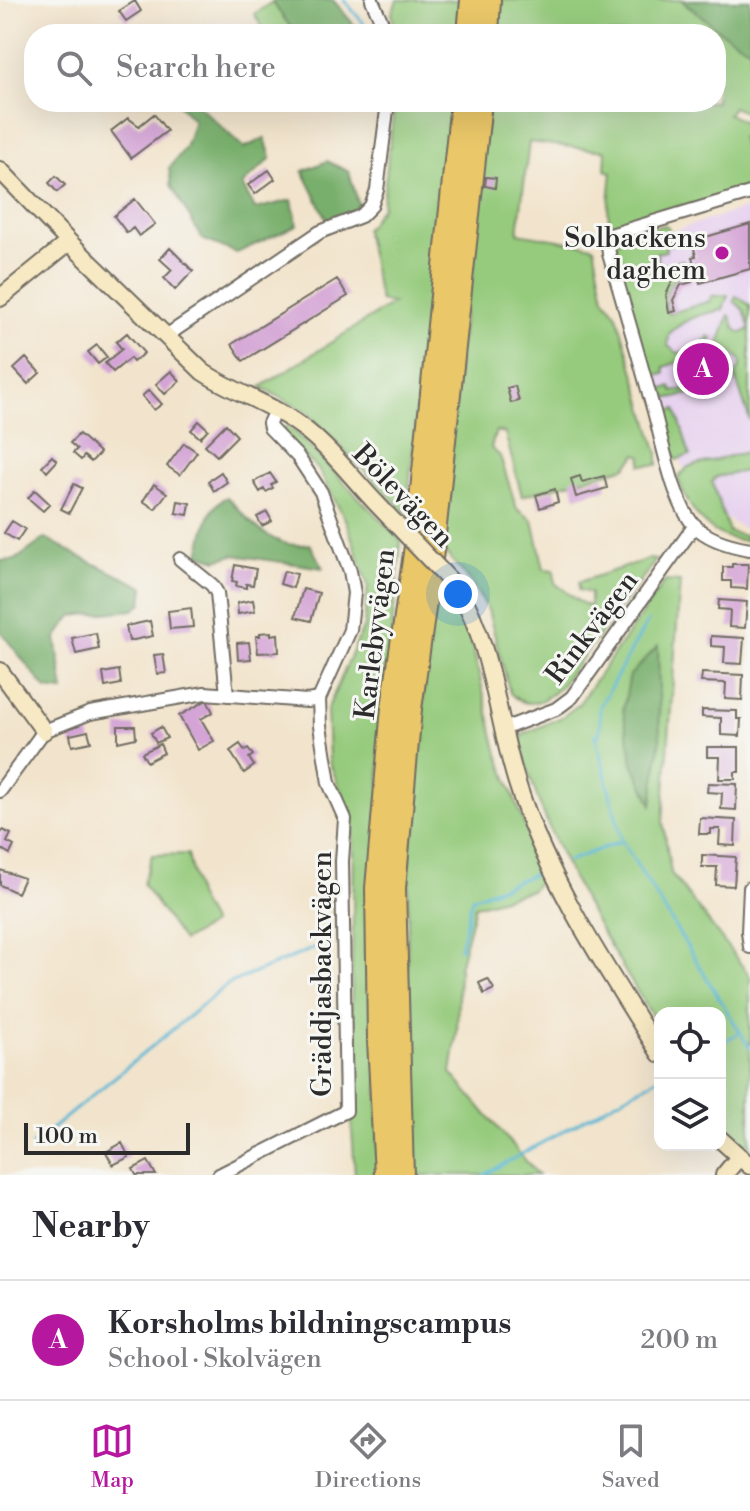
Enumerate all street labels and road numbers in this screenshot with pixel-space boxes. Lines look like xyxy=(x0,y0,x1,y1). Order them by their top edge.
street label: Bölevägen xyxy=(344,436,461,555)
street label: Karlebyvägen xyxy=(348,546,403,722)
street label: Rinkvägen xyxy=(538,564,646,692)
street label: Gräddjasbackvägen xyxy=(305,851,340,1097)

